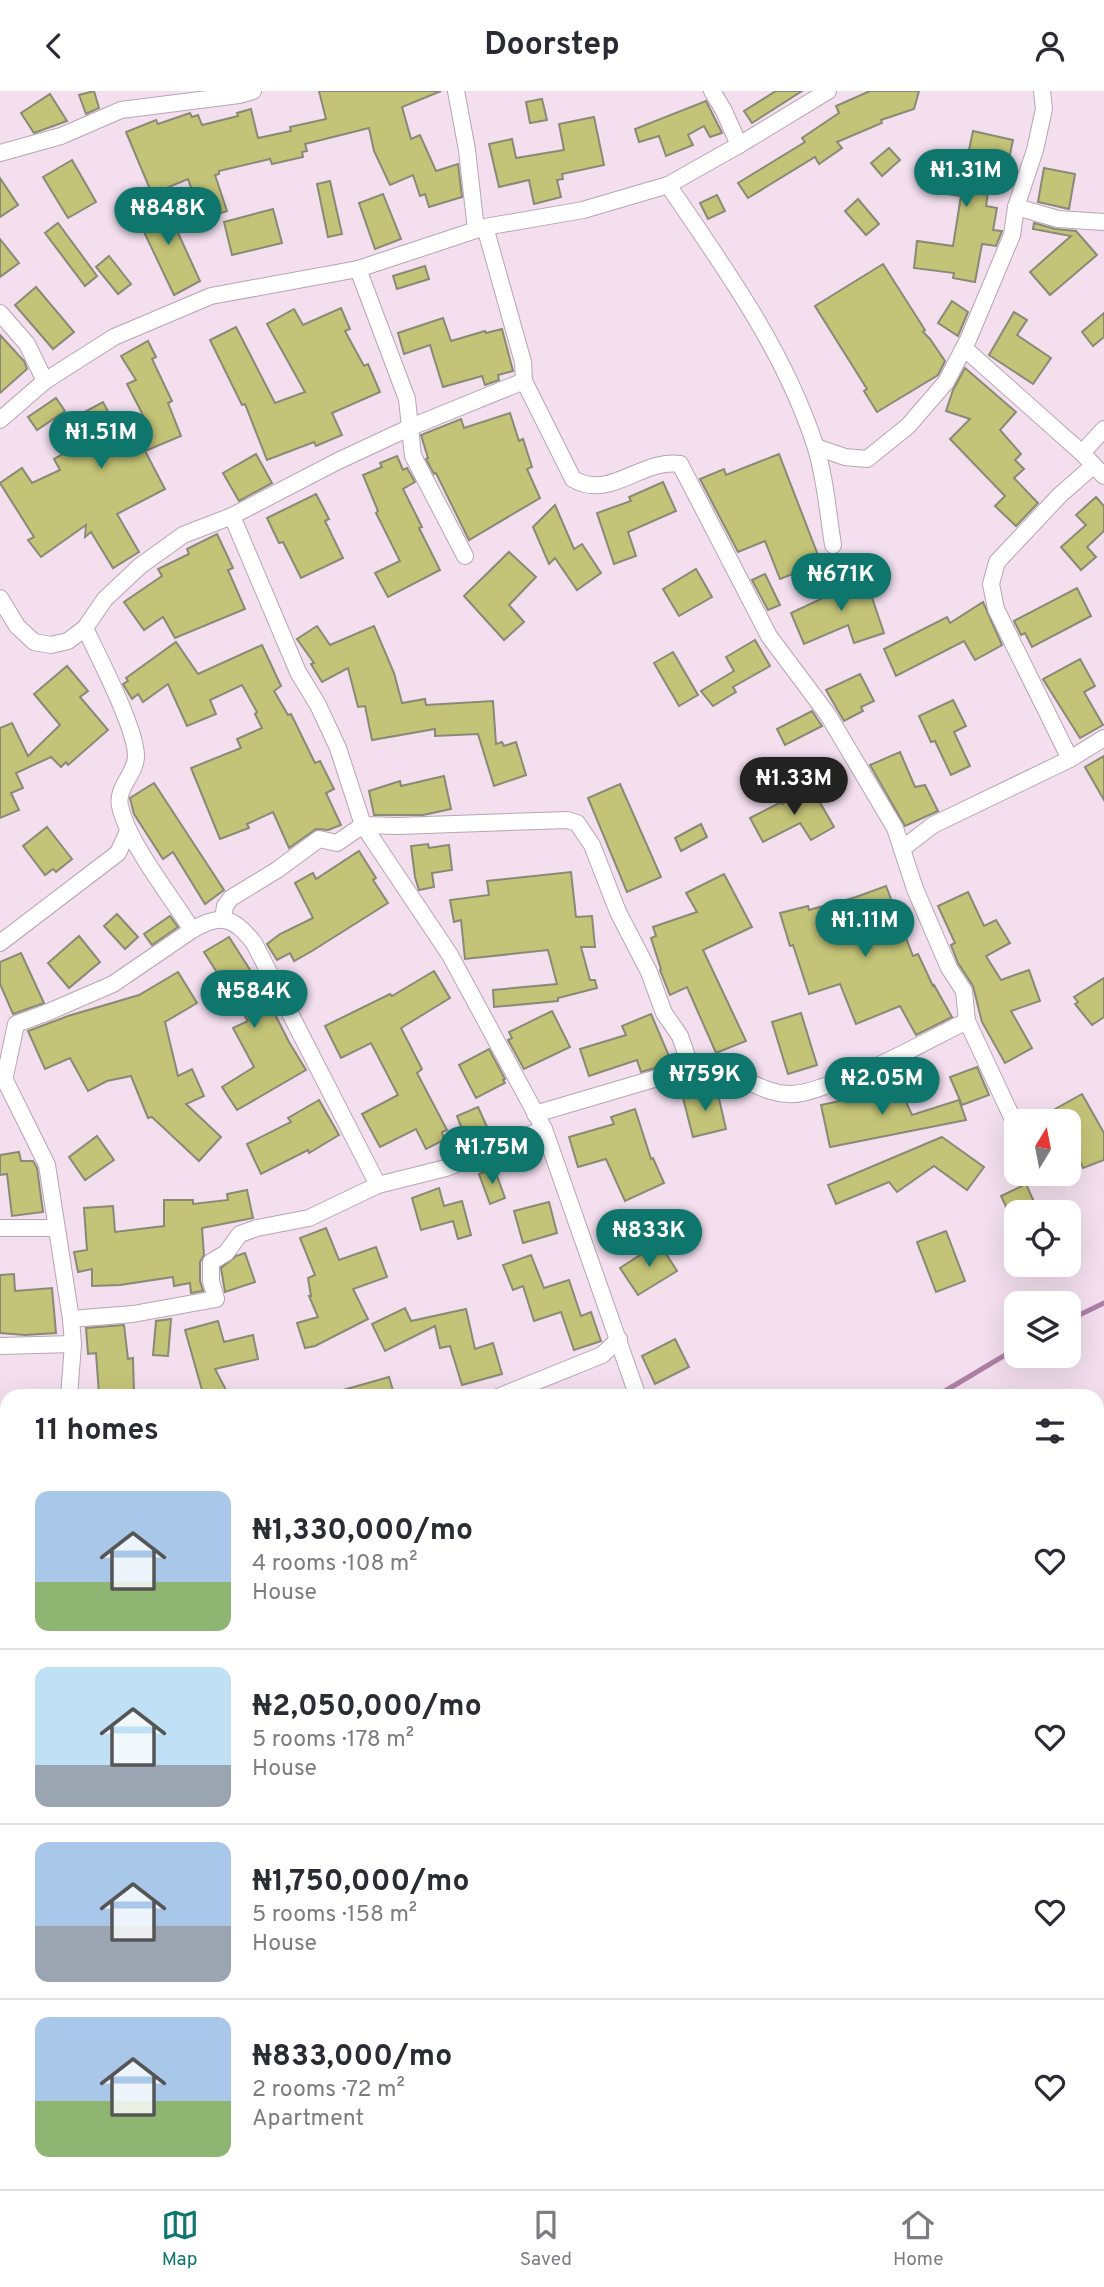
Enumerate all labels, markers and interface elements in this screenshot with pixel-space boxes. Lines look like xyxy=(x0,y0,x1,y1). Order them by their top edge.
text: Doorstep xyxy=(484,26,620,66)
icon: back xyxy=(35,27,73,65)
icon: person xyxy=(1031,27,1069,65)
pin: ₦1.31M xyxy=(909,149,1023,209)
text: ₦1.31M xyxy=(930,157,1002,186)
pin: ₦848K xyxy=(119,187,217,247)
text: ₦848K xyxy=(130,195,206,224)
pin: ₦1.51M xyxy=(44,411,158,471)
text: ₦1.51M xyxy=(65,419,137,448)
pin: ₦671K xyxy=(792,553,890,613)
text: ₦671K xyxy=(807,561,875,590)
pin: ₦1.33M xyxy=(737,757,851,817)
text: ₦1.33M xyxy=(756,765,832,794)
pin: ₦1.11M xyxy=(808,899,922,959)
text: ₦1.11M xyxy=(831,907,899,936)
pin: ₦584K xyxy=(205,971,303,1030)
text: ₦584K xyxy=(217,978,291,1007)
pin: ₦759K xyxy=(656,1053,754,1113)
pin: ₦2.05M xyxy=(825,1058,939,1117)
text: ₦759K xyxy=(669,1061,741,1090)
text: ₦2.05M xyxy=(841,1065,923,1094)
north arrow xyxy=(1004,1109,1082,1187)
map controls xyxy=(1004,1109,1081,1368)
pin: ₦1.75M xyxy=(435,1127,549,1186)
text: ₦1.75M xyxy=(455,1134,529,1163)
button: locate xyxy=(1004,1200,1081,1277)
pin: ₦833K xyxy=(600,1209,698,1269)
text: ₦833K xyxy=(612,1217,686,1246)
button: layers xyxy=(1004,1291,1081,1368)
icon: filters xyxy=(1031,1412,1069,1450)
text: 11 homes xyxy=(35,1413,159,1450)
text: ₦1,330,000/mo xyxy=(252,1513,473,1550)
icon: home xyxy=(91,1519,175,1603)
icon: heart xyxy=(1031,1542,1069,1580)
text: 4 rooms · 108 m² xyxy=(252,1550,418,1579)
text: House xyxy=(252,1579,317,1608)
text: ₦2,050,000/mo xyxy=(252,1689,482,1726)
icon: home xyxy=(91,1695,175,1779)
icon: heart xyxy=(1031,1718,1069,1756)
text: 5 rooms · 178 m² xyxy=(252,1726,414,1755)
text: House xyxy=(252,1755,317,1784)
text: ₦1,750,000/mo xyxy=(252,1864,469,1901)
icon: home xyxy=(91,1870,175,1954)
icon: heart xyxy=(1031,1893,1069,1931)
text: 5 rooms · 158 m² xyxy=(252,1901,417,1930)
text: House xyxy=(252,1930,317,1959)
text: ₦833,000/mo xyxy=(252,2039,452,2076)
icon: home xyxy=(91,2045,175,2129)
icon: heart xyxy=(1031,2068,1069,2106)
text: 2 rooms · 72 m² xyxy=(252,2076,405,2105)
text: Apartment xyxy=(252,2105,364,2134)
tab: Map xyxy=(161,2206,199,2272)
tab: Saved xyxy=(520,2206,572,2272)
tab: Home xyxy=(893,2206,943,2272)

